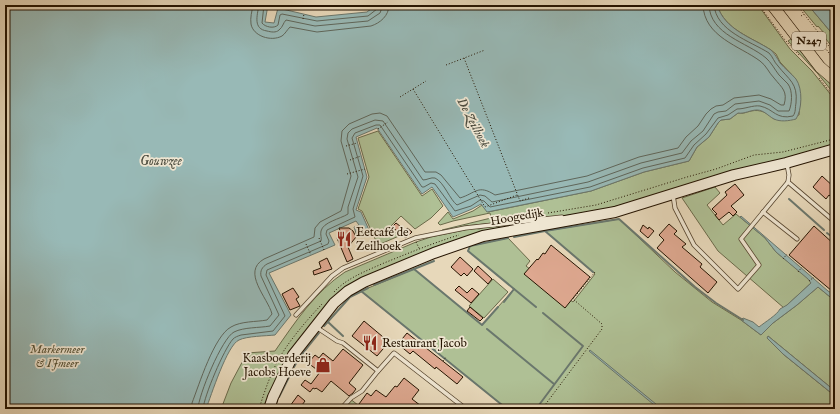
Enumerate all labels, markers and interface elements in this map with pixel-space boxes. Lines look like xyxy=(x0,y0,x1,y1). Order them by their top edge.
road number: N247 xyxy=(792,32,826,50)
water label: De Zeilhoek xyxy=(452,95,494,152)
water label: Gouwzee xyxy=(140,153,183,170)
street label: Hoogedijk xyxy=(489,205,545,229)
place label: Eetcafé de Zeilhoek xyxy=(356,225,409,254)
restaurant icon: Eetcafé de Zeilhoek xyxy=(335,230,353,248)
restaurant icon: Restaurant Jacob xyxy=(361,334,379,352)
place label: Restaurant Jacob xyxy=(382,336,467,352)
park label: Markermeer & IJmeer xyxy=(30,342,85,371)
place label: Kaasboerderij Jacobs Hoeve xyxy=(241,351,311,381)
shop icon: Kaasboerderij Jacobs Hoeve xyxy=(314,356,332,374)

